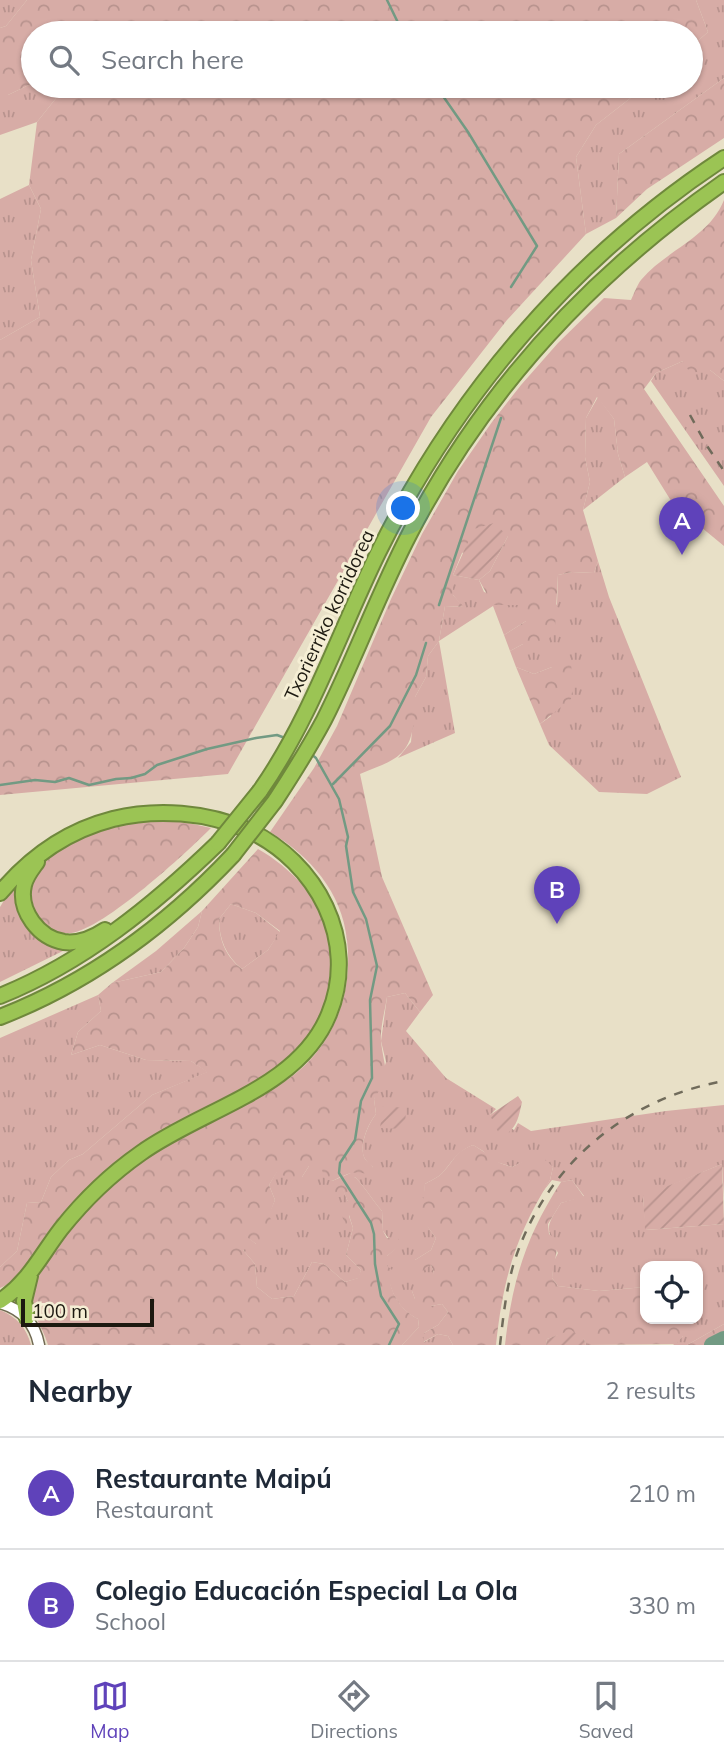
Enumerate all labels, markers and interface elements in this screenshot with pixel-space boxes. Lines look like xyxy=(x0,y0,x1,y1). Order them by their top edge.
search box xyxy=(21,21,703,98)
icon: search xyxy=(45,41,83,79)
text: Search here xyxy=(101,43,244,76)
your location xyxy=(386,491,420,525)
pin: A xyxy=(659,497,705,555)
street label: Txorierriko korridorea xyxy=(279,526,379,704)
pin: B xyxy=(534,866,580,924)
map controls xyxy=(640,1261,703,1324)
button: locate xyxy=(640,1261,703,1324)
scale bar xyxy=(21,1296,154,1328)
text: 100 m xyxy=(32,1299,88,1323)
text: Nearby xyxy=(28,1372,132,1410)
text: 2 results xyxy=(606,1376,696,1405)
text: Restaurante Maipú xyxy=(95,1462,332,1495)
text: A xyxy=(42,1479,60,1508)
text: 210 m xyxy=(628,1479,696,1508)
text: Restaurant xyxy=(95,1495,213,1524)
text: Colegio Educación Especial La Ola xyxy=(95,1574,518,1607)
text: B xyxy=(43,1591,59,1620)
text: 330 m xyxy=(628,1591,696,1620)
text: School xyxy=(95,1607,166,1636)
tab: Map xyxy=(90,1677,129,1743)
tab: Directions xyxy=(310,1677,398,1743)
tab: Saved xyxy=(579,1677,634,1743)

